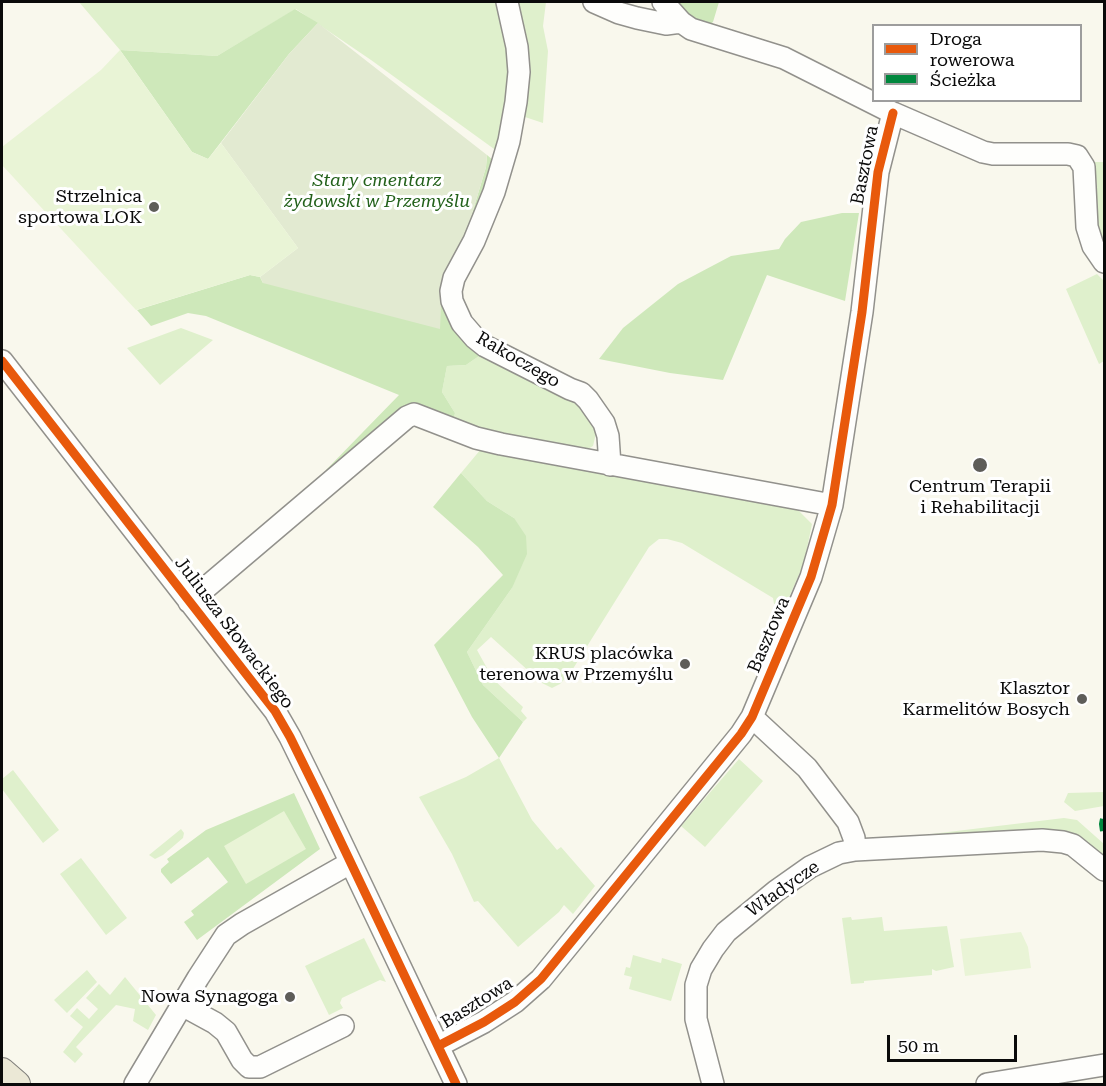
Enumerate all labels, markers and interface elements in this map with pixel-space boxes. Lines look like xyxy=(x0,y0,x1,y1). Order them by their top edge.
legend xyxy=(872,24,1082,102)
text: Droga rowerowa xyxy=(930,28,1014,70)
text: Ścieżka xyxy=(930,69,996,90)
street label: Basztowa xyxy=(847,124,883,206)
park label: Stary cmentarz żydowski w Przemyślu xyxy=(284,170,470,213)
place label: Strzelnica sportowa LOK xyxy=(18,186,142,228)
marker: Strzelnica sportowa LOK xyxy=(147,200,161,214)
street label: Rakoczego xyxy=(472,327,564,393)
marker: Centrum Terapii i Rehabilitacji xyxy=(971,456,989,474)
place label: Centrum Terapii i Rehabilitacji xyxy=(909,476,1051,518)
street label: Juliusza Słowackiego xyxy=(170,553,298,713)
street label: Basztowa xyxy=(743,594,795,676)
place label: KRUS placówka terenowa w Przemyślu xyxy=(479,643,673,686)
marker: KRUS placówka terenowa w Przemyślu xyxy=(678,657,692,671)
place label: Klasztor Karmelitów Bosych xyxy=(902,678,1070,720)
marker: Klasztor Karmelitów Bosych xyxy=(1075,692,1089,706)
street label: Władycze xyxy=(742,856,824,922)
street label: Basztowa xyxy=(437,973,517,1033)
place label: Nowa Synagoga xyxy=(141,986,278,1008)
marker: Nowa Synagoga xyxy=(283,990,297,1004)
scale bar xyxy=(890,1023,1020,1061)
text: 50 m xyxy=(898,1035,939,1056)

